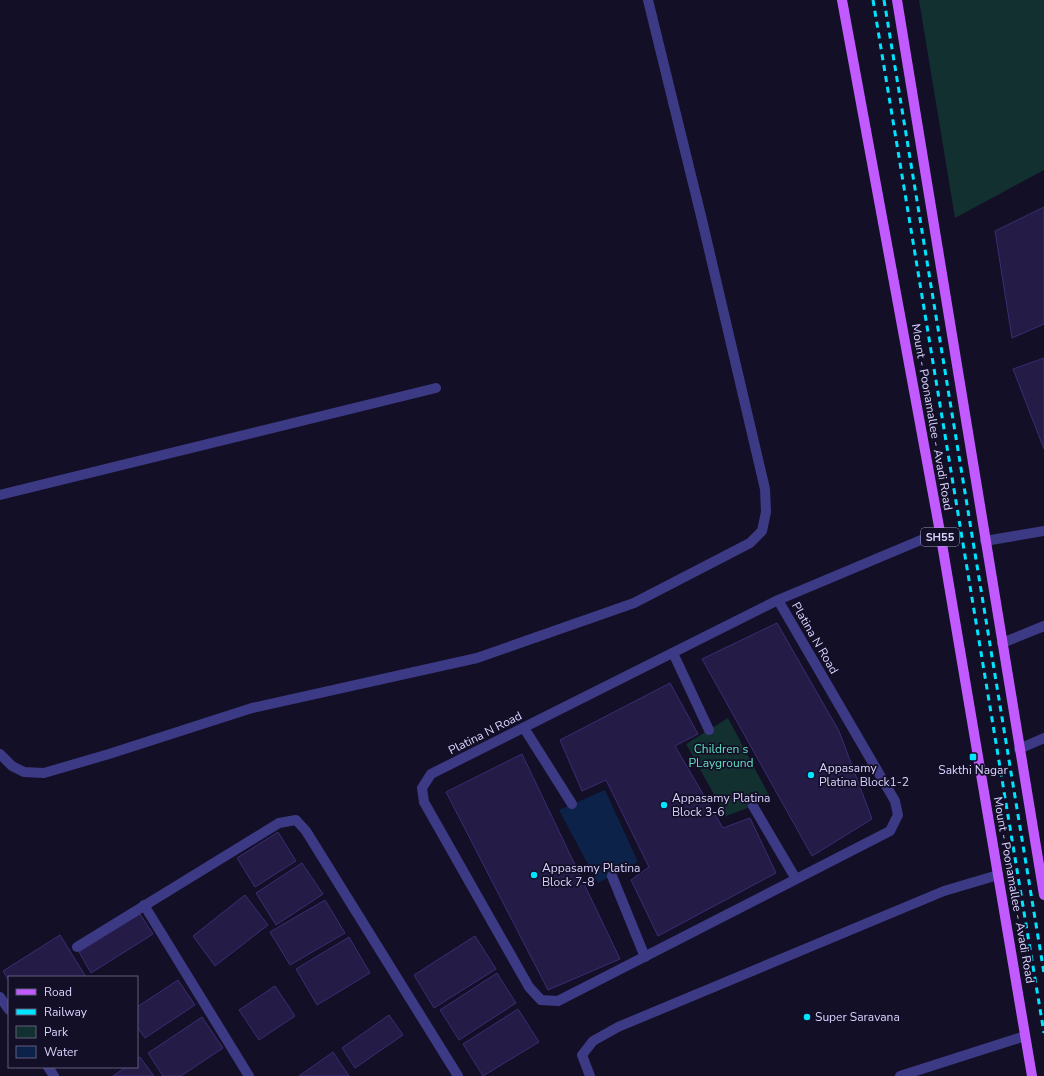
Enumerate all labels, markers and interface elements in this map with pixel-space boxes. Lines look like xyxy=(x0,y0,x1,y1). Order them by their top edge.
street label: Mount - Poonamallee - Avadi Road xyxy=(908,322,956,512)
road number: SH55 xyxy=(921,528,959,546)
street label: Platina N Road xyxy=(788,599,842,677)
street label: Platina N Road xyxy=(445,708,525,758)
park label: Children s PLayground xyxy=(689,741,753,771)
marker: Sakthi Nagar xyxy=(968,752,978,762)
place label: Appasamy Platina Block1-2 xyxy=(819,760,909,790)
place label: Sakthi Nagar xyxy=(938,762,1008,778)
marker: Appasamy Platina Block1-2 xyxy=(806,770,816,780)
place label: Appasamy Platina Block 3-6 xyxy=(672,790,770,820)
street label: Mount - Poonamallee - Avadi Road xyxy=(990,795,1038,985)
marker: Appasamy Platina Block 3-6 xyxy=(659,800,669,810)
place label: Appasamy Platina Block 7-8 xyxy=(542,860,640,890)
marker: Appasamy Platina Block 7-8 xyxy=(529,870,539,880)
legend xyxy=(8,976,138,1068)
text: Road xyxy=(44,984,72,1000)
text: Railway xyxy=(44,1004,88,1020)
place label: Super Saravana xyxy=(815,1009,900,1025)
marker: Super Saravana xyxy=(802,1012,812,1022)
text: Park xyxy=(44,1024,69,1040)
text: Water xyxy=(44,1044,78,1060)

